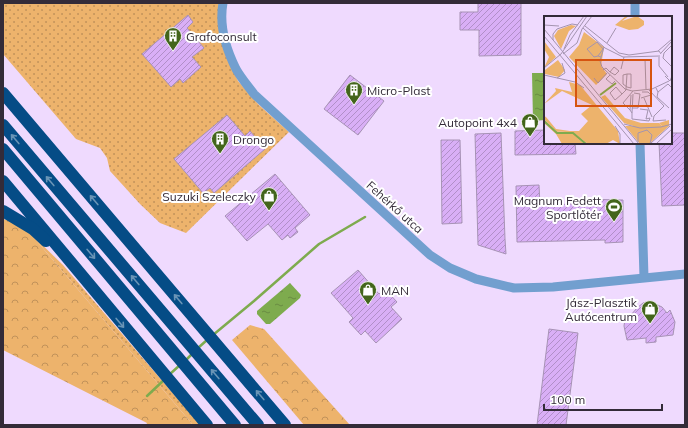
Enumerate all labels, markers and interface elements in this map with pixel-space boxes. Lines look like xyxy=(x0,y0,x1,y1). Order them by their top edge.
inset map xyxy=(544,16,672,144)
building icon: Grafoconsult xyxy=(163,26,183,51)
place label: Grafoconsult xyxy=(186,29,257,44)
building icon: Micro-Plast xyxy=(344,80,364,105)
place label: Micro-Plast xyxy=(367,83,431,98)
shop icon: Autopoint 4x4 xyxy=(520,112,540,137)
place label: Autopoint 4x4 xyxy=(438,115,517,130)
building icon: Drongo xyxy=(210,129,230,154)
place label: Drongo xyxy=(233,132,274,147)
one-way arrow xyxy=(10,134,19,144)
one-way arrow xyxy=(46,176,55,186)
street label: Fehérkő utca xyxy=(364,178,426,236)
shop icon: Suzuki Szeleczky xyxy=(259,186,279,211)
place label: Suzuki Szeleczky xyxy=(162,189,257,204)
place label: Magnum Fedett Sportlőtér xyxy=(514,193,602,222)
one-way arrow xyxy=(90,195,99,205)
sports icon: Magnum Fedett Sportlőtér xyxy=(604,197,624,222)
one-way arrow xyxy=(87,248,96,259)
one-way arrow xyxy=(130,275,139,285)
shop icon: MAN xyxy=(358,280,378,305)
place label: MAN xyxy=(381,283,409,298)
one-way arrow xyxy=(174,294,183,304)
place label: Jász-Plasztik Autócentrum xyxy=(565,295,638,324)
shop icon: Jász-Plasztik Autócentrum xyxy=(640,299,660,324)
one-way arrow xyxy=(116,317,125,328)
one-way arrow xyxy=(210,369,219,379)
scale bar xyxy=(544,386,662,412)
one-way arrow xyxy=(255,390,264,401)
text: 100 m xyxy=(550,392,585,407)

